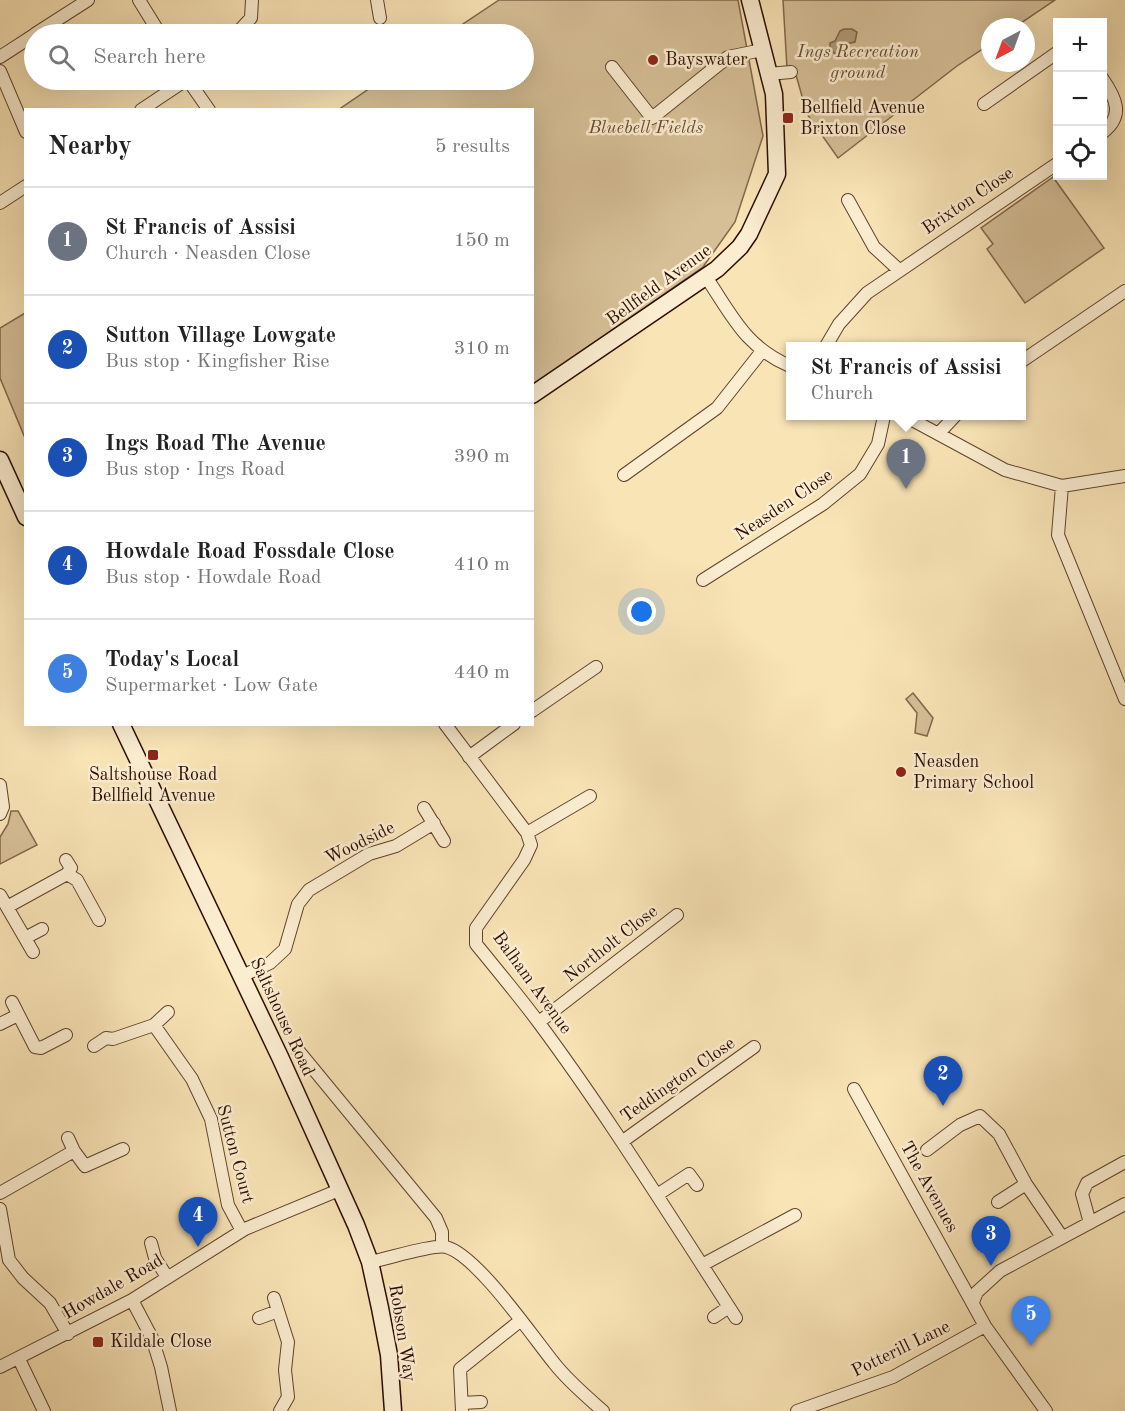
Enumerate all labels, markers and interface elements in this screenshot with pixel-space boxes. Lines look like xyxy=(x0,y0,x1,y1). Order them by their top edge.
north arrow xyxy=(981,18,1035,72)
map controls xyxy=(1053,18,1107,180)
button: + xyxy=(1053,18,1107,72)
search box xyxy=(24,24,534,90)
icon: search xyxy=(45,41,78,74)
park label: Ings Recreation ground xyxy=(796,43,919,82)
text: Search here xyxy=(93,46,206,68)
place label: Bayswater xyxy=(665,51,748,69)
marker: Bayswater xyxy=(646,53,660,67)
button: − xyxy=(1053,72,1107,126)
place label: Bellfield Avenue Brixton Close xyxy=(800,99,925,138)
marker: Bellfield Avenue Brixton Close xyxy=(781,111,795,125)
park label: Bluebell Fields xyxy=(588,119,704,137)
button: locate xyxy=(1053,126,1107,180)
text: Nearby xyxy=(48,134,132,160)
text: 5 results xyxy=(435,137,510,157)
street label: Brixton Close xyxy=(919,164,1017,238)
text: St Francis of Assisi xyxy=(105,217,296,239)
text: 1 xyxy=(62,231,73,251)
text: 150 m xyxy=(454,231,510,251)
street label: Bellfield Avenue xyxy=(603,241,715,329)
text: Church · Neasden Close xyxy=(105,244,310,264)
text: Sutton Village Lowgate xyxy=(105,325,336,347)
text: 2 xyxy=(62,339,73,359)
text: 310 m xyxy=(454,339,510,359)
popup xyxy=(786,342,1026,420)
text: Bus stop · Kingfisher Rise xyxy=(105,352,329,372)
text: St Francis of Assisi xyxy=(811,357,1001,379)
text: Church xyxy=(811,384,873,404)
text: Ings Road The Avenue xyxy=(105,433,326,455)
pin: 1 xyxy=(886,440,926,489)
text: 3 xyxy=(62,447,73,467)
text: 390 m xyxy=(454,447,510,467)
text: Bus stop · Ings Road xyxy=(105,460,285,480)
street label: Neasden Close xyxy=(732,466,836,544)
text: Howdale Road Fossdale Close xyxy=(105,541,395,563)
text: 4 xyxy=(62,555,73,575)
text: 410 m xyxy=(454,555,510,575)
text: Bus stop · Howdale Road xyxy=(105,568,322,588)
your location xyxy=(627,597,656,626)
text: Today's Local xyxy=(105,649,239,671)
text: 5 xyxy=(62,663,73,683)
text: 440 m xyxy=(454,663,510,683)
text: Supermarket · Low Gate xyxy=(105,676,318,696)
marker: Saltshouse Road Bellfield Avenue xyxy=(146,748,160,762)
place label: Neasden Primary School xyxy=(913,753,1034,792)
marker: Neasden Primary School xyxy=(894,765,908,779)
place label: Saltshouse Road Bellfield Avenue xyxy=(89,766,217,805)
street label: Woodside xyxy=(322,818,398,868)
street label: Northolt Close xyxy=(561,902,661,986)
street label: Balham Avenue xyxy=(489,929,575,1037)
street label: Saltshouse Road xyxy=(247,955,317,1079)
street label: Teddington Close xyxy=(618,1034,738,1126)
pin: 2 xyxy=(924,1056,962,1106)
street label: Sutton Court xyxy=(213,1103,257,1205)
street label: The Avenues xyxy=(897,1138,961,1236)
pin: 4 xyxy=(178,1198,218,1247)
pin: 3 xyxy=(972,1216,1010,1266)
street label: Howdale Road xyxy=(60,1251,166,1323)
street label: Robson Way xyxy=(385,1283,419,1383)
pin: 5 xyxy=(1012,1296,1050,1346)
street label: Potterill Lane xyxy=(849,1317,953,1381)
place label: Kildale Close xyxy=(110,1333,212,1351)
marker: Kildale Close xyxy=(91,1335,105,1349)

